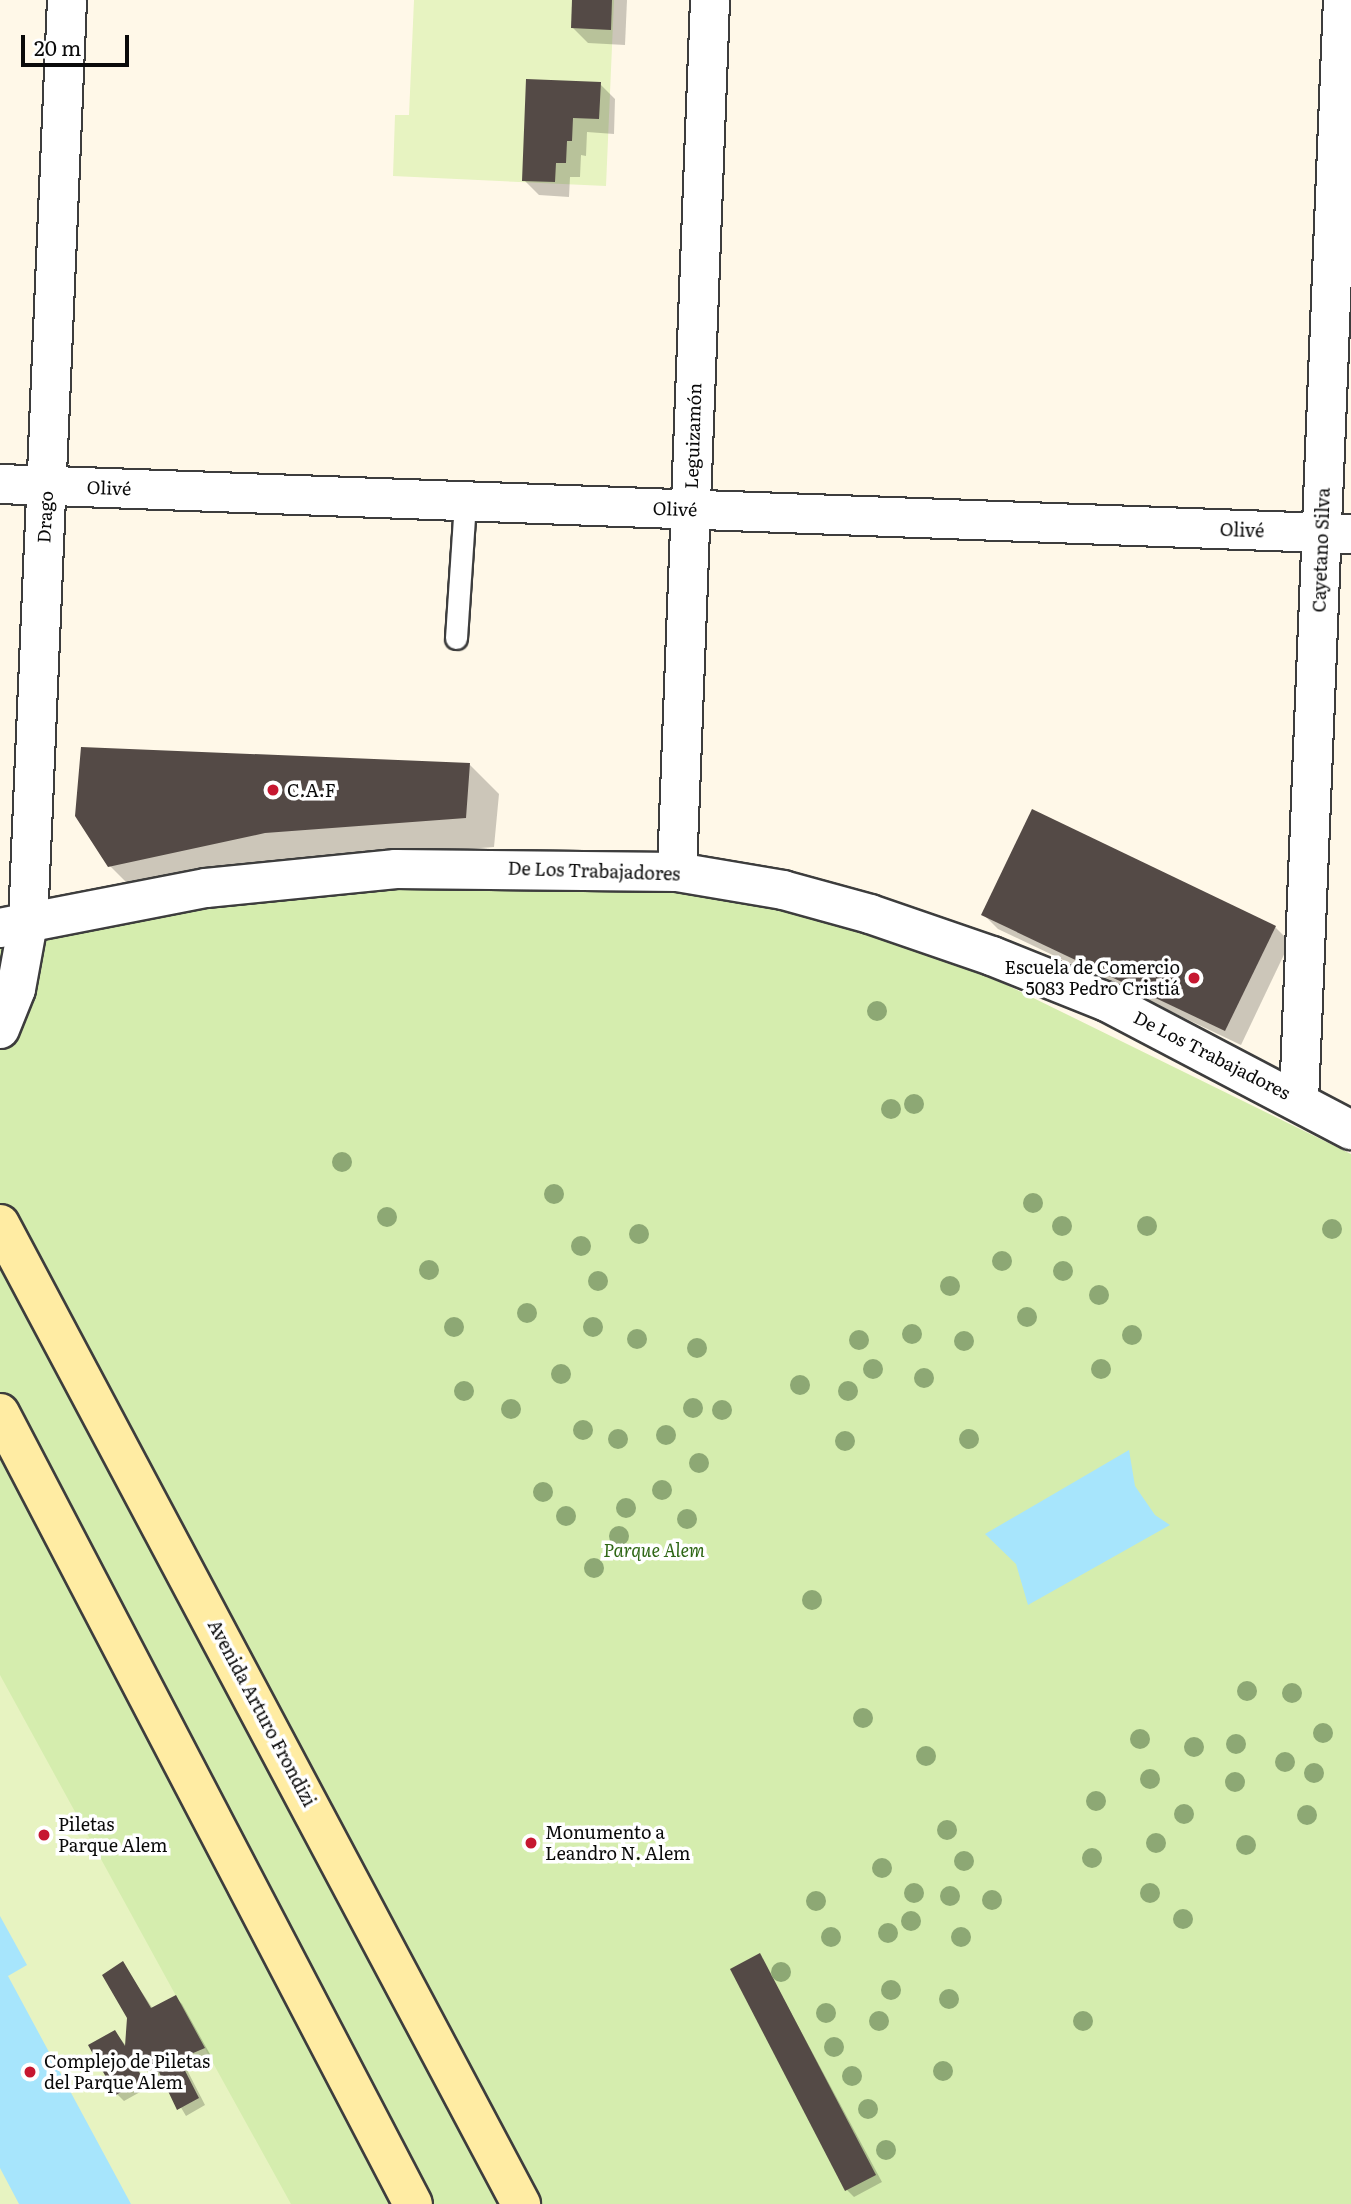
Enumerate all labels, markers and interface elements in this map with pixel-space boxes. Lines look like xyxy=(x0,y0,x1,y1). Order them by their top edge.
scale bar xyxy=(24,21,133,65)
text: 20 m xyxy=(34,31,81,62)
street label: Leguizamón xyxy=(680,383,706,489)
street label: Olivé xyxy=(86,476,132,500)
street label: Cayetano Silva xyxy=(1308,487,1334,613)
street label: Drago xyxy=(33,490,57,544)
street label: Olivé xyxy=(652,497,698,521)
street label: Olivé xyxy=(1219,518,1265,542)
place label: C.A.F xyxy=(287,779,336,801)
marker: C.A.F xyxy=(265,782,281,798)
street label: De Los Trabajadores xyxy=(507,857,681,885)
place label: Escuela de Comercio 5083 Pedro Cristiá xyxy=(1005,957,1180,1000)
marker: Escuela de Comercio 5083 Pedro Cristiá xyxy=(1186,970,1202,986)
street label: De Los Trabajadores xyxy=(1130,1006,1294,1104)
park label: Parque Alem xyxy=(603,1539,705,1561)
street label: Avenida Arturo Frondizi xyxy=(204,1616,320,1810)
place label: Piletas Parque Alem xyxy=(58,1814,167,1856)
place label: Monumento a Leandro N. Alem xyxy=(545,1822,691,1864)
marker: Piletas Parque Alem xyxy=(36,1827,52,1843)
marker: Monumento a Leandro N. Alem xyxy=(523,1835,539,1851)
place label: Complejo de Piletas del Parque Alem xyxy=(44,2051,210,2094)
marker: Complejo de Piletas del Parque Alem xyxy=(22,2064,38,2080)

